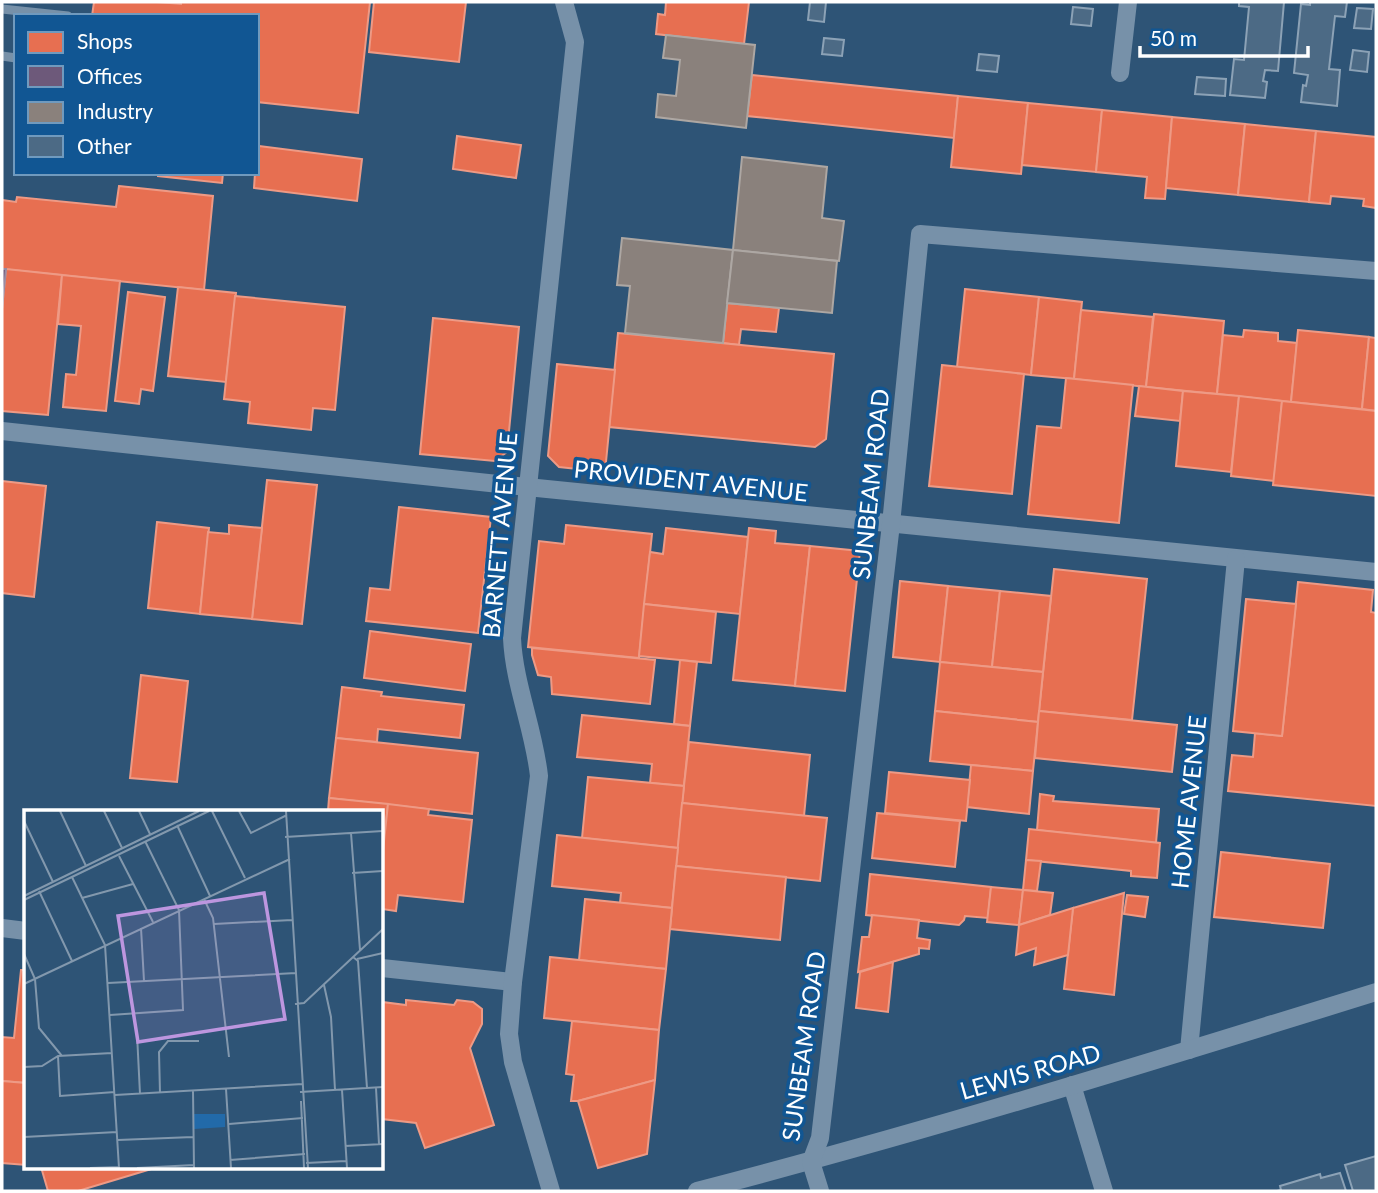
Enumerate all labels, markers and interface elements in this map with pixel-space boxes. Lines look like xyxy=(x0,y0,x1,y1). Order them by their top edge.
legend xyxy=(14,14,259,175)
scale bar xyxy=(1140,14,1308,58)
text: 50 m xyxy=(1150,25,1197,50)
text: Shops xyxy=(77,28,133,53)
text: Offices xyxy=(77,63,142,88)
text: Industry xyxy=(77,98,153,123)
text: Other xyxy=(77,133,132,158)
street label: SUNBEAM ROAD xyxy=(846,387,894,581)
street label: BARNETT AVENUE xyxy=(476,431,522,639)
street label: PROVIDENT AVENUE xyxy=(573,453,809,507)
street label: HOME AVENUE xyxy=(1164,714,1212,890)
inset map xyxy=(24,810,383,1168)
street label: SUNBEAM ROAD xyxy=(775,949,831,1143)
street label: LEWIS ROAD xyxy=(956,1037,1104,1105)

